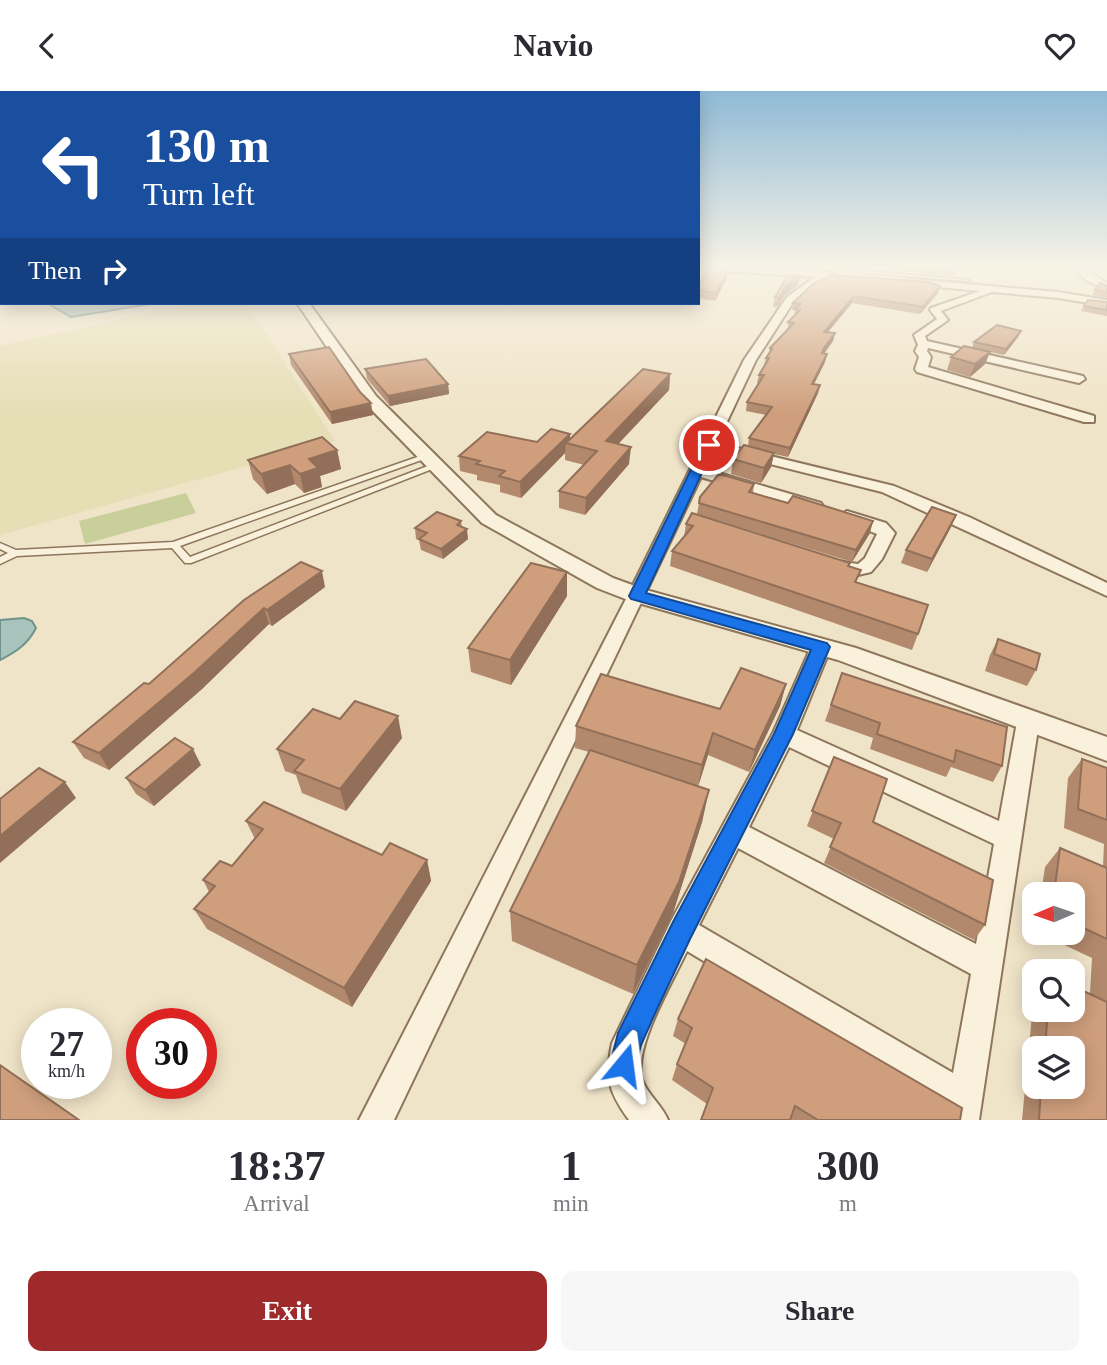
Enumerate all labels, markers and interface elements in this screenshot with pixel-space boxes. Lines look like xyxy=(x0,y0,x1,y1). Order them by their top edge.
icon: back xyxy=(28,27,66,65)
text: Navio xyxy=(514,27,594,63)
icon: heart xyxy=(1041,27,1079,65)
text: 130 m xyxy=(143,118,270,173)
icon: left xyxy=(28,119,119,210)
text: Turn left xyxy=(143,176,255,212)
icon: right xyxy=(95,252,133,290)
text: Then xyxy=(28,256,81,285)
pin xyxy=(679,415,739,475)
icon: arrive xyxy=(690,426,728,464)
north arrow xyxy=(1022,882,1085,945)
map controls xyxy=(1022,882,1085,1099)
button: search xyxy=(1022,959,1085,1022)
speed limit sign: 30 xyxy=(126,1008,217,1099)
text: 27 xyxy=(49,1025,84,1064)
position arrow xyxy=(587,1028,661,1102)
button: layers xyxy=(1022,1036,1085,1099)
text: km/h xyxy=(48,1061,85,1081)
text: 18:37 xyxy=(228,1143,326,1189)
text: 1 xyxy=(560,1143,581,1189)
text: 300 xyxy=(816,1143,879,1189)
text: Arrival xyxy=(243,1191,310,1216)
text: min xyxy=(553,1191,589,1216)
text: m xyxy=(839,1191,857,1216)
button: Exit xyxy=(28,1271,547,1351)
button: Share xyxy=(561,1271,1079,1351)

